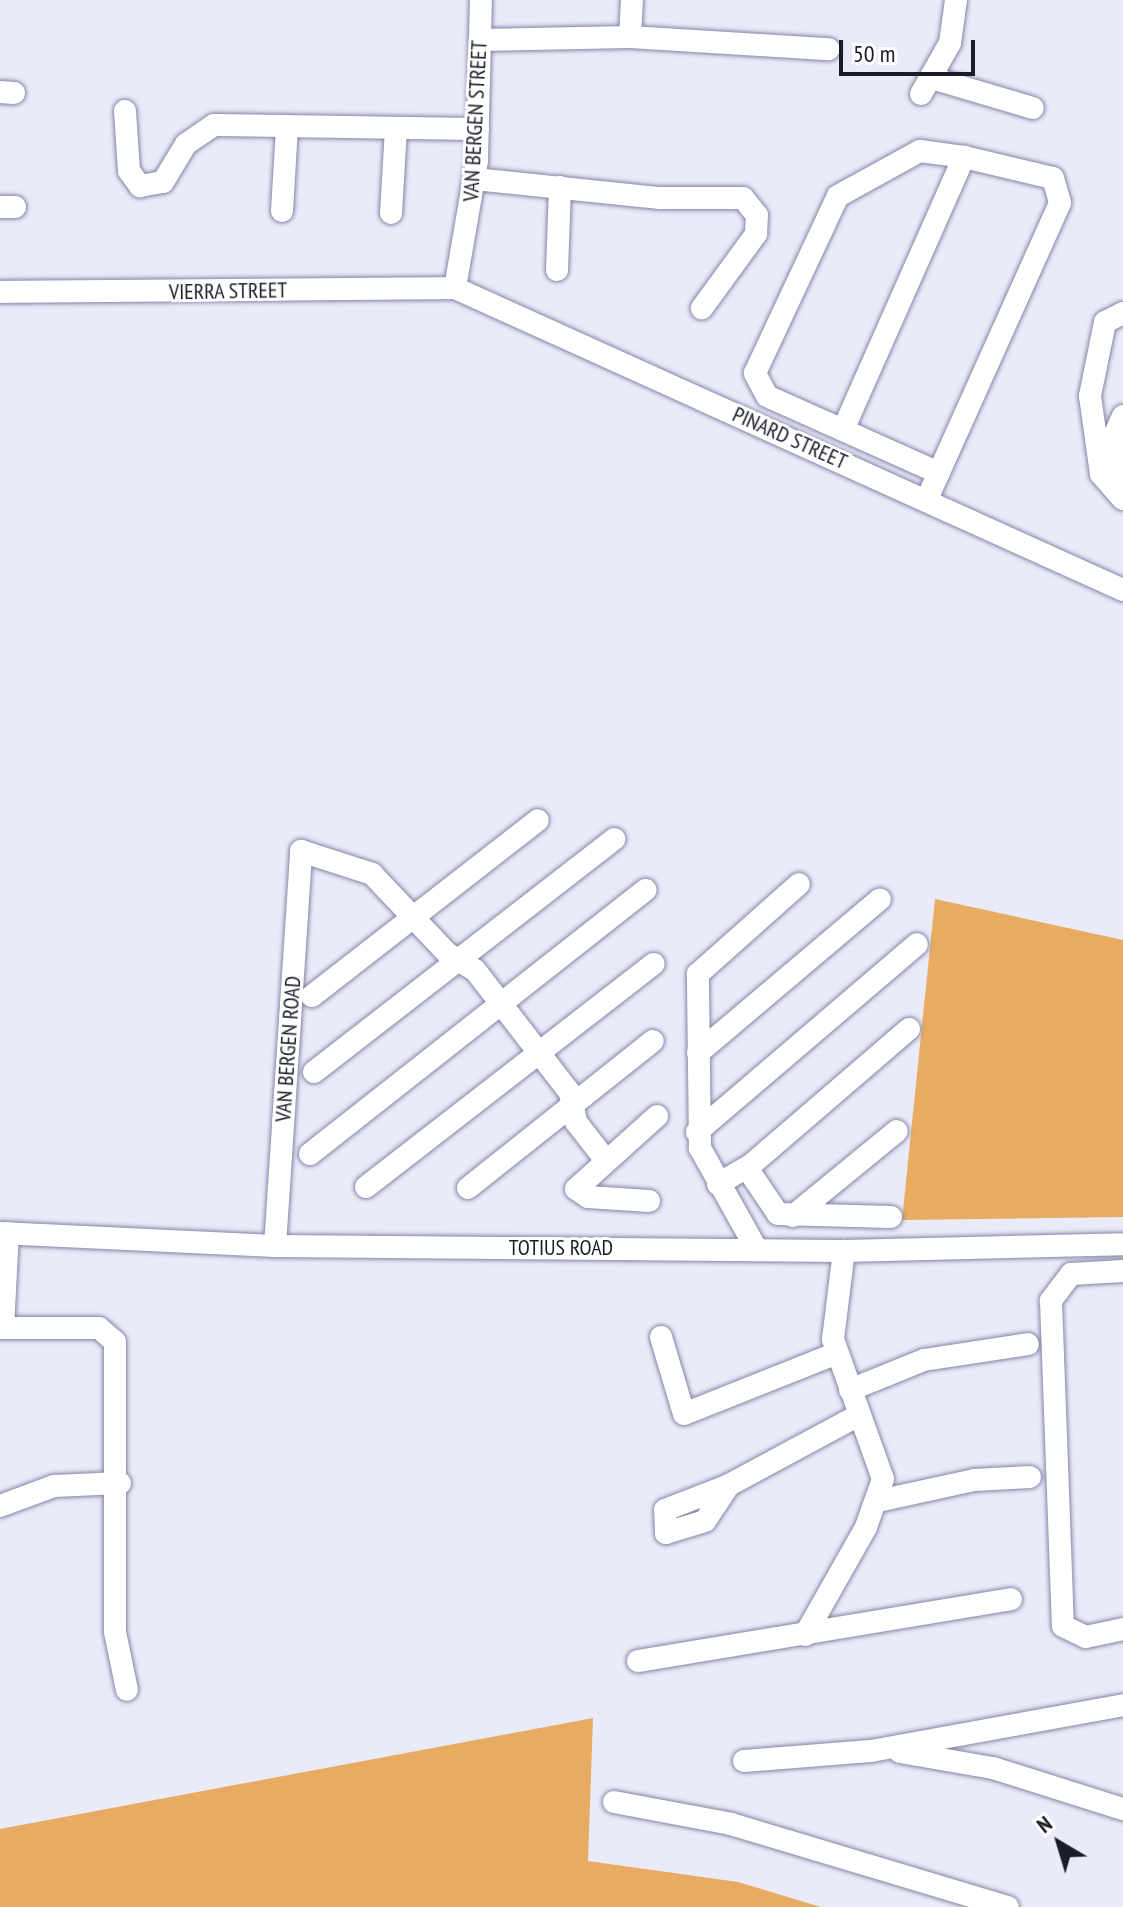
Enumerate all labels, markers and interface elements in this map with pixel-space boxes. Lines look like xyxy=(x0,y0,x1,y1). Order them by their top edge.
scale bar xyxy=(843,24,979,74)
text: 50 m xyxy=(853,38,895,69)
street label: VAN BERGEN STREET xyxy=(458,40,492,202)
street label: VIERRA STREET xyxy=(168,277,288,305)
street label: PINARD STREET xyxy=(729,401,851,475)
street label: VAN BERGEN ROAD xyxy=(270,975,306,1123)
street label: TOTIUS ROAD xyxy=(509,1235,613,1261)
north arrow xyxy=(1019,1803,1099,1883)
text: N xyxy=(1031,1809,1058,1839)

